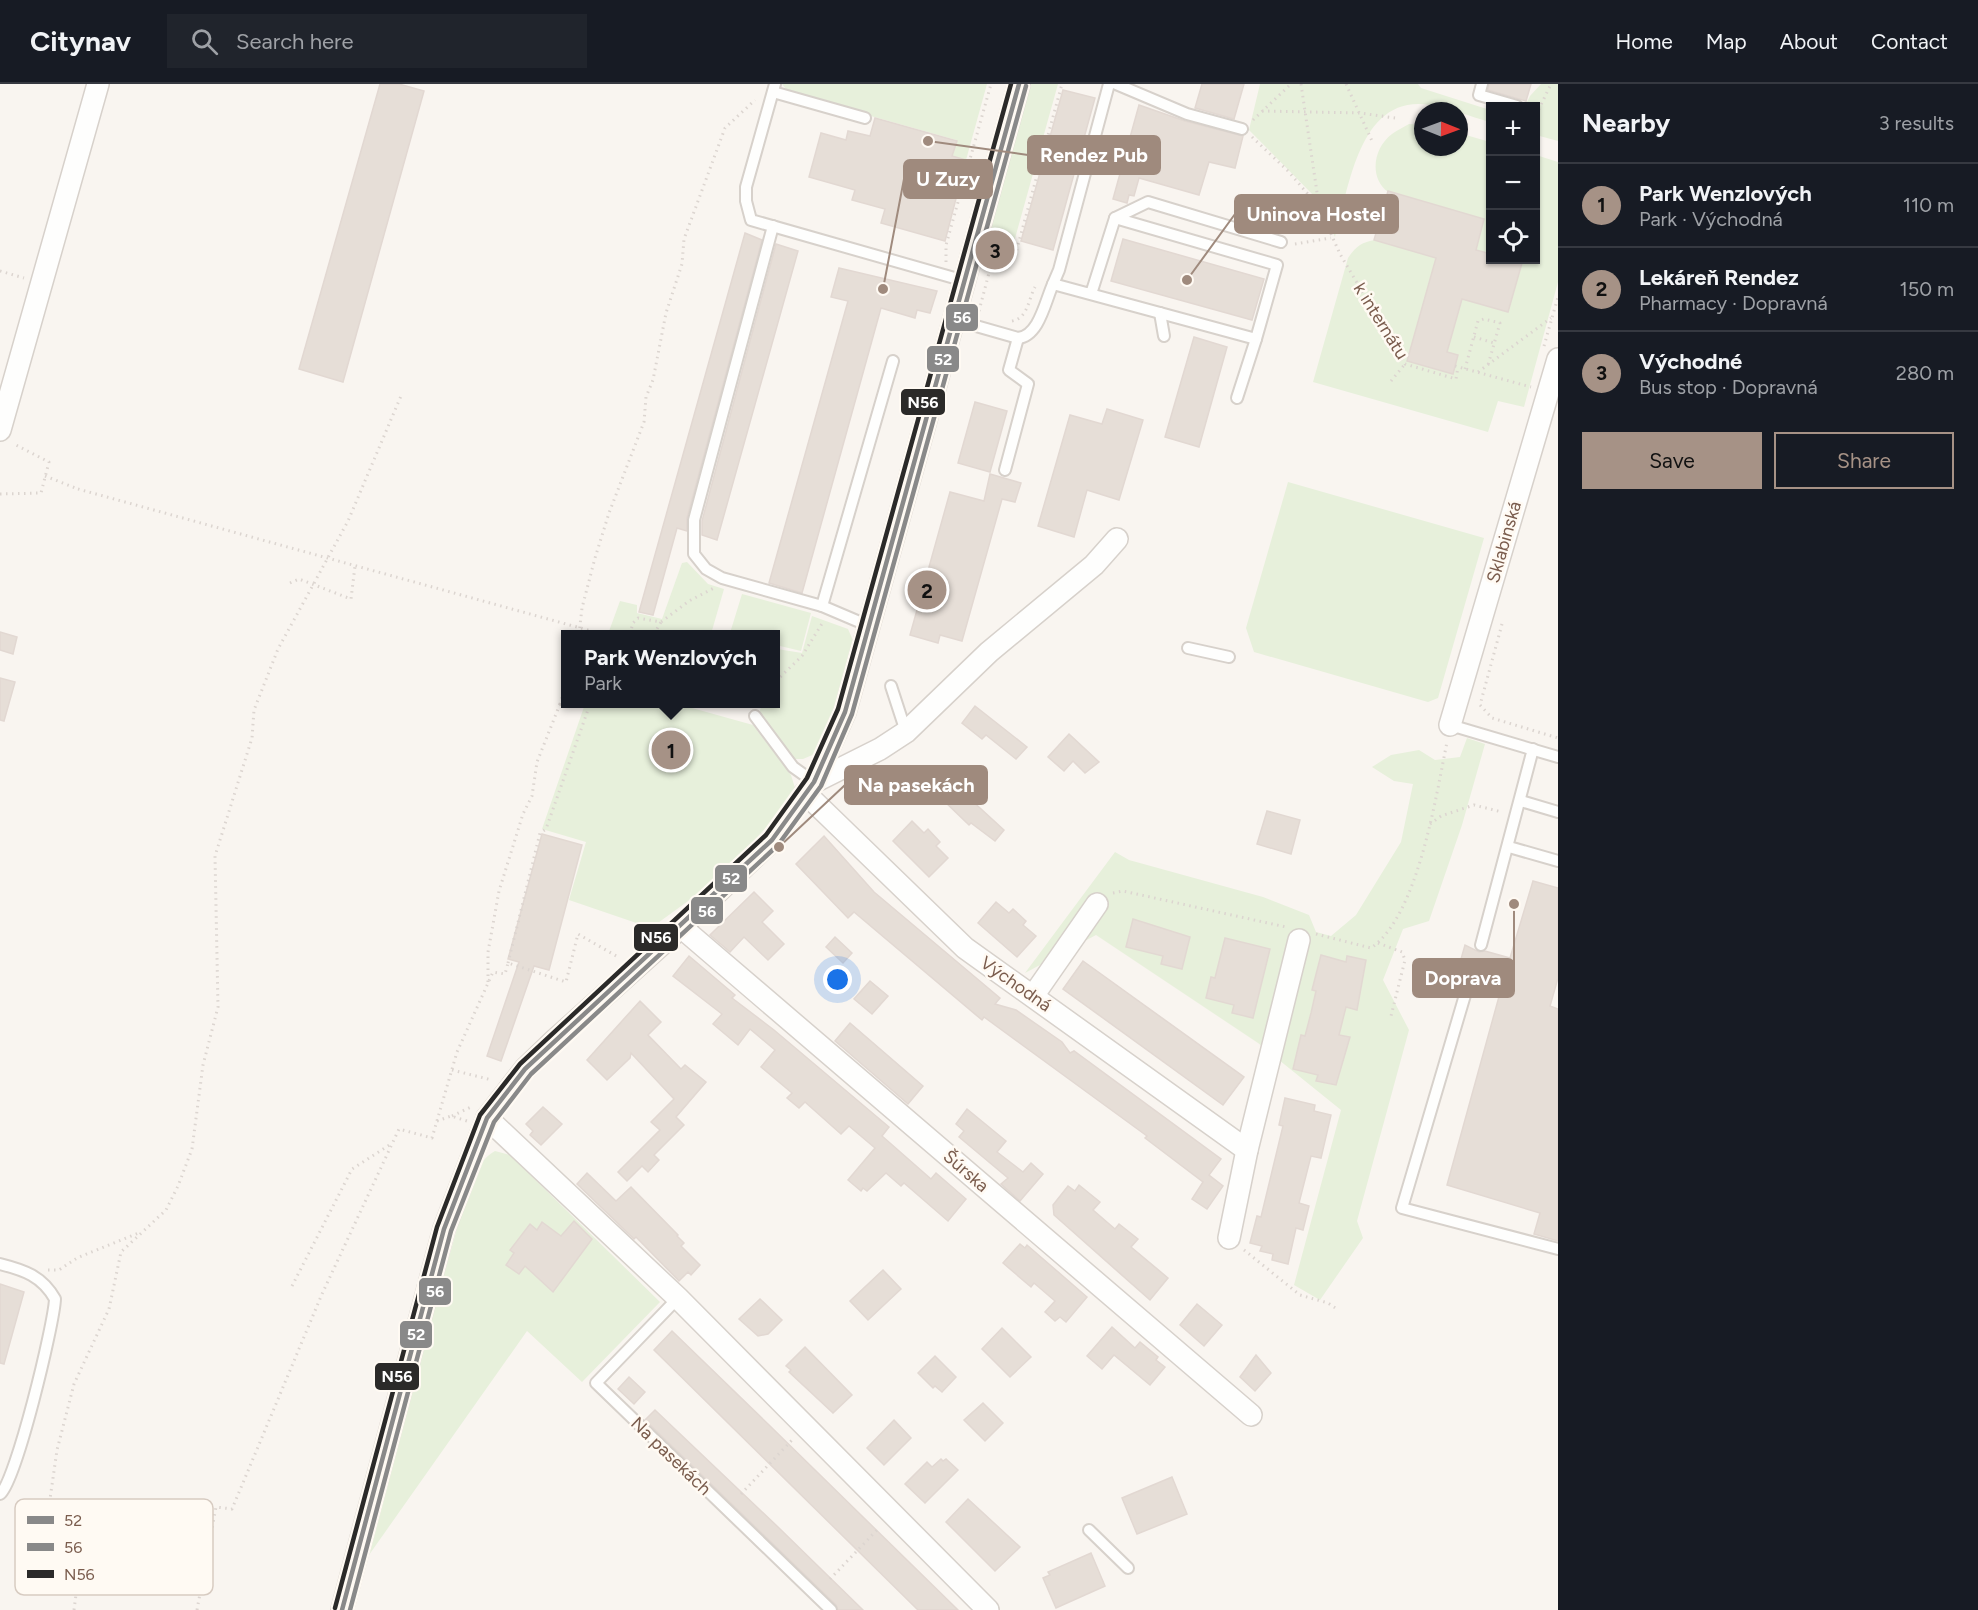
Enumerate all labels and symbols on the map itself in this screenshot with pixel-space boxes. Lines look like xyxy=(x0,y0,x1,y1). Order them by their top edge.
north arrow xyxy=(1414,102,1468,156)
callout: Rendez Pub xyxy=(1028,136,1160,174)
text: Rendez Pub xyxy=(1040,143,1148,167)
callout: U Zuzy xyxy=(904,160,992,198)
text: U Zuzy xyxy=(916,167,980,191)
callout: Uninova Hostel xyxy=(1235,195,1398,233)
text: Uninova Hostel xyxy=(1246,202,1386,226)
pin: 3 xyxy=(976,228,1014,272)
street label: k internátu xyxy=(1349,279,1413,363)
line badge: 56 xyxy=(945,303,979,332)
text: 56 xyxy=(953,308,971,327)
line badge: 52 xyxy=(926,345,960,373)
text: 52 xyxy=(934,350,952,369)
line badge: N56 xyxy=(900,388,946,416)
text: N56 xyxy=(908,393,938,412)
street label: Sklabinská xyxy=(1482,499,1526,585)
pin: 2 xyxy=(908,568,946,612)
pin: 1 xyxy=(652,728,690,772)
callout: Na pasekách xyxy=(845,766,987,804)
text: Na pasekách xyxy=(857,773,975,797)
line badge: 52 xyxy=(714,864,748,893)
text: 52 xyxy=(722,869,740,888)
line badge: 56 xyxy=(690,896,724,925)
text: 56 xyxy=(698,902,716,921)
line badge: N56 xyxy=(633,923,679,952)
text: N56 xyxy=(641,928,671,947)
street label: Východná xyxy=(976,952,1056,1016)
callout: Doprava xyxy=(1413,959,1514,997)
your location xyxy=(823,965,852,994)
text: Doprava xyxy=(1424,966,1502,990)
street label: Šúrska xyxy=(939,1145,993,1197)
line badge: 56 xyxy=(418,1277,452,1306)
text: 56 xyxy=(426,1282,444,1301)
line badge: 52 xyxy=(399,1320,433,1349)
text: 52 xyxy=(407,1325,425,1344)
line badge: N56 xyxy=(374,1362,420,1391)
text: N56 xyxy=(382,1367,412,1386)
street label: Na pasekách xyxy=(626,1412,716,1500)
legend xyxy=(15,1499,213,1595)
text: 52 xyxy=(64,1511,82,1530)
text: 56 xyxy=(64,1538,82,1557)
text: N56 xyxy=(64,1565,95,1584)

